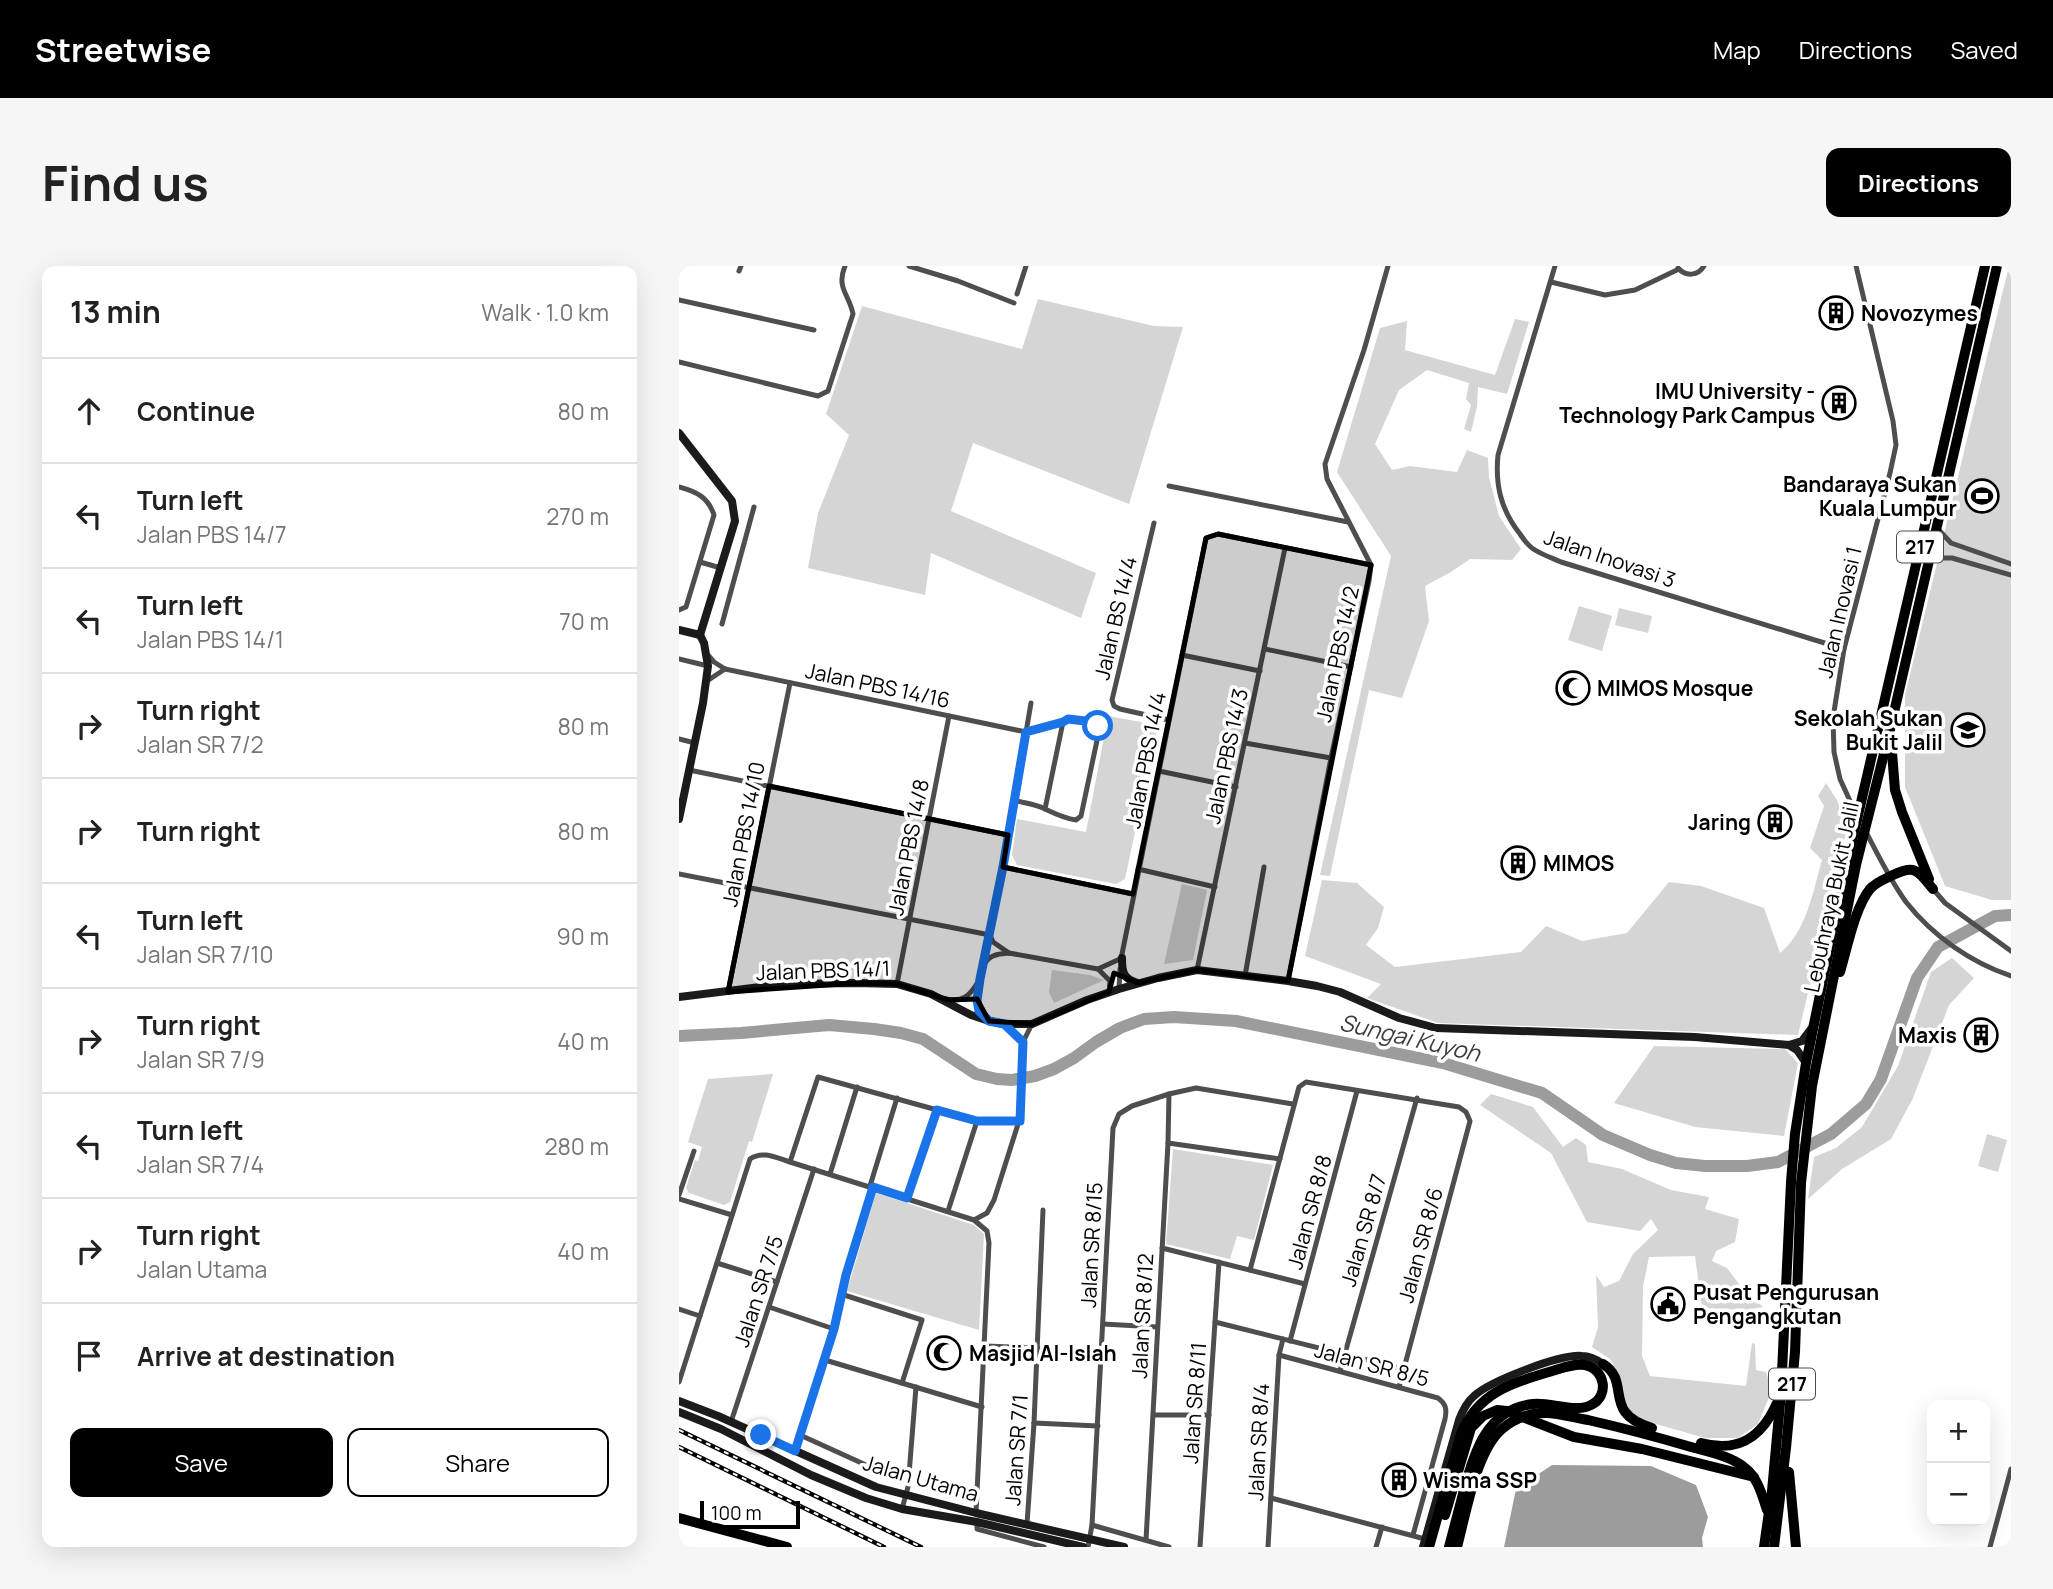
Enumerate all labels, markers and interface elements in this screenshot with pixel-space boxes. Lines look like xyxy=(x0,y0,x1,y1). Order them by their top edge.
text: Streetwise xyxy=(35,27,211,72)
text: Map xyxy=(1713,33,1761,66)
text: Directions xyxy=(1799,33,1912,66)
text: Saved xyxy=(1950,33,2018,66)
button: Directions xyxy=(1826,148,2011,217)
text: Find us xyxy=(42,149,209,216)
text: 13 min xyxy=(70,291,161,332)
building icon: Novozymes xyxy=(1817,294,1855,332)
text: Walk · 1.0 km xyxy=(481,296,609,328)
place label: Novozymes xyxy=(1861,299,1978,327)
place label: IMU University - Technology Park Campus xyxy=(1559,377,1815,429)
building icon: IMU University - Technology Park Campus xyxy=(1820,384,1858,422)
icon: ahead xyxy=(70,392,108,430)
text: Continue xyxy=(137,393,255,429)
text: 80 m xyxy=(558,395,609,427)
place label: Bandaraya Sukan Kuala Lumpur xyxy=(1783,470,1957,522)
sports icon: Bandaraya Sukan Kuala Lumpur xyxy=(1963,477,2001,515)
text: Turn left xyxy=(137,482,244,518)
icon: left xyxy=(70,497,108,535)
text: 270 m xyxy=(546,500,609,532)
text: Jalan PBS 14/7 xyxy=(137,518,287,550)
street label: Jalan Inovasi 3 xyxy=(1540,522,1680,594)
road number: 217 xyxy=(1897,532,1943,562)
street label: Jalan Inovasi 1 xyxy=(1810,544,1868,680)
street label: Jalan BS 14/4 xyxy=(1087,554,1143,682)
street label: Jalan PBS 14/2 xyxy=(1309,584,1365,724)
text: Turn left xyxy=(137,587,244,623)
icon: left xyxy=(70,602,108,640)
text: 70 m xyxy=(559,605,609,637)
text: Jalan PBS 14/1 xyxy=(137,623,284,655)
street label: Jalan PBS 14/16 xyxy=(803,656,953,714)
mosque icon: MIMOS Mosque xyxy=(1554,669,1592,707)
place label: MIMOS Mosque xyxy=(1597,674,1753,702)
street label: Jalan PBS 14/3 xyxy=(1198,686,1254,826)
street label: Jalan PBS 14/4 xyxy=(1118,689,1172,831)
text: Turn right xyxy=(137,692,261,728)
place label: Sekolah Sukan Bukit Jalil xyxy=(1794,704,1943,756)
icon: right xyxy=(70,707,108,745)
text: 80 m xyxy=(558,710,609,742)
route start xyxy=(1082,710,1113,741)
school or university icon: Sekolah Sukan Bukit Jalil xyxy=(1949,711,1987,749)
text: Jalan SR 7/2 xyxy=(137,728,264,760)
street label: Jalan PBS 14/10 xyxy=(715,759,771,909)
street label: Jalan PBS 14/8 xyxy=(881,776,935,918)
street label: Lebuhraya Bukit Jalil xyxy=(1797,799,1865,995)
building icon: Jaring xyxy=(1756,803,1794,841)
place label: Jaring xyxy=(1688,808,1751,836)
icon: right xyxy=(70,812,108,850)
text: Turn right xyxy=(137,813,261,849)
text: 80 m xyxy=(558,815,609,847)
building icon: MIMOS xyxy=(1499,844,1537,882)
place label: MIMOS xyxy=(1543,849,1614,877)
text: Turn left xyxy=(137,902,244,938)
icon: left xyxy=(70,917,108,955)
text: 90 m xyxy=(557,920,609,952)
text: Jalan SR 7/10 xyxy=(137,938,274,970)
street label: Jalan PBS 14/1 xyxy=(755,954,891,986)
water label: Sungai Kuyoh xyxy=(1337,1005,1485,1069)
text: Turn right xyxy=(137,1007,261,1043)
building icon: Maxis xyxy=(1962,1016,2000,1054)
place label: Maxis xyxy=(1898,1021,1957,1049)
icon: right xyxy=(70,1022,108,1060)
text: 40 m xyxy=(557,1025,609,1057)
text: Jalan SR 7/9 xyxy=(137,1043,265,1075)
text: Turn left xyxy=(137,1112,244,1148)
icon: left xyxy=(70,1127,108,1165)
text: 280 m xyxy=(544,1130,609,1162)
text: Jalan SR 7/4 xyxy=(137,1148,264,1180)
street label: Jalan SR 8/8 xyxy=(1280,1152,1338,1272)
street label: Jalan SR 8/7 xyxy=(1334,1170,1392,1290)
street label: Jalan SR 8/15 xyxy=(1074,1182,1108,1308)
street label: Jalan SR 8/6 xyxy=(1391,1184,1449,1306)
text: Turn right xyxy=(137,1217,261,1253)
icon: right xyxy=(70,1232,108,1270)
street label: Jalan SR 7/5 xyxy=(727,1232,789,1350)
text: 40 m xyxy=(557,1235,609,1267)
text: Jalan Utama xyxy=(137,1253,267,1285)
street label: Jalan SR 8/12 xyxy=(1125,1253,1159,1379)
place label: Pusat Pengurusan Pengangkutan xyxy=(1693,1278,1879,1330)
public building icon: Pusat Pengurusan Pengangkutan xyxy=(1649,1285,1687,1323)
mosque icon: Masjid Al-Islah xyxy=(925,1334,963,1372)
street label: Jalan SR 8/5 xyxy=(1312,1335,1432,1393)
icon: arrive xyxy=(70,1337,108,1375)
text: Arrive at destination xyxy=(137,1338,395,1374)
place label: Masjid Al-Islah xyxy=(969,1339,1117,1367)
street label: Jalan SR 8/11 xyxy=(1176,1341,1212,1465)
road number: 217 xyxy=(1769,1368,1815,1400)
street label: Jalan SR 8/4 xyxy=(1241,1382,1275,1502)
street label: Jalan SR 7/1 xyxy=(998,1393,1034,1507)
map controls xyxy=(1927,1400,1990,1526)
button: + xyxy=(1927,1400,1990,1463)
route end xyxy=(745,1419,776,1450)
button: Save xyxy=(70,1428,333,1497)
button: Share xyxy=(347,1428,609,1497)
street label: Jalan Utama xyxy=(860,1448,982,1508)
building icon: Wisma SSP xyxy=(1380,1461,1418,1499)
button: − xyxy=(1927,1463,1990,1526)
place label: Wisma SSP xyxy=(1423,1466,1537,1494)
scale bar xyxy=(700,1498,800,1530)
text: 100 m xyxy=(711,1500,762,1526)

